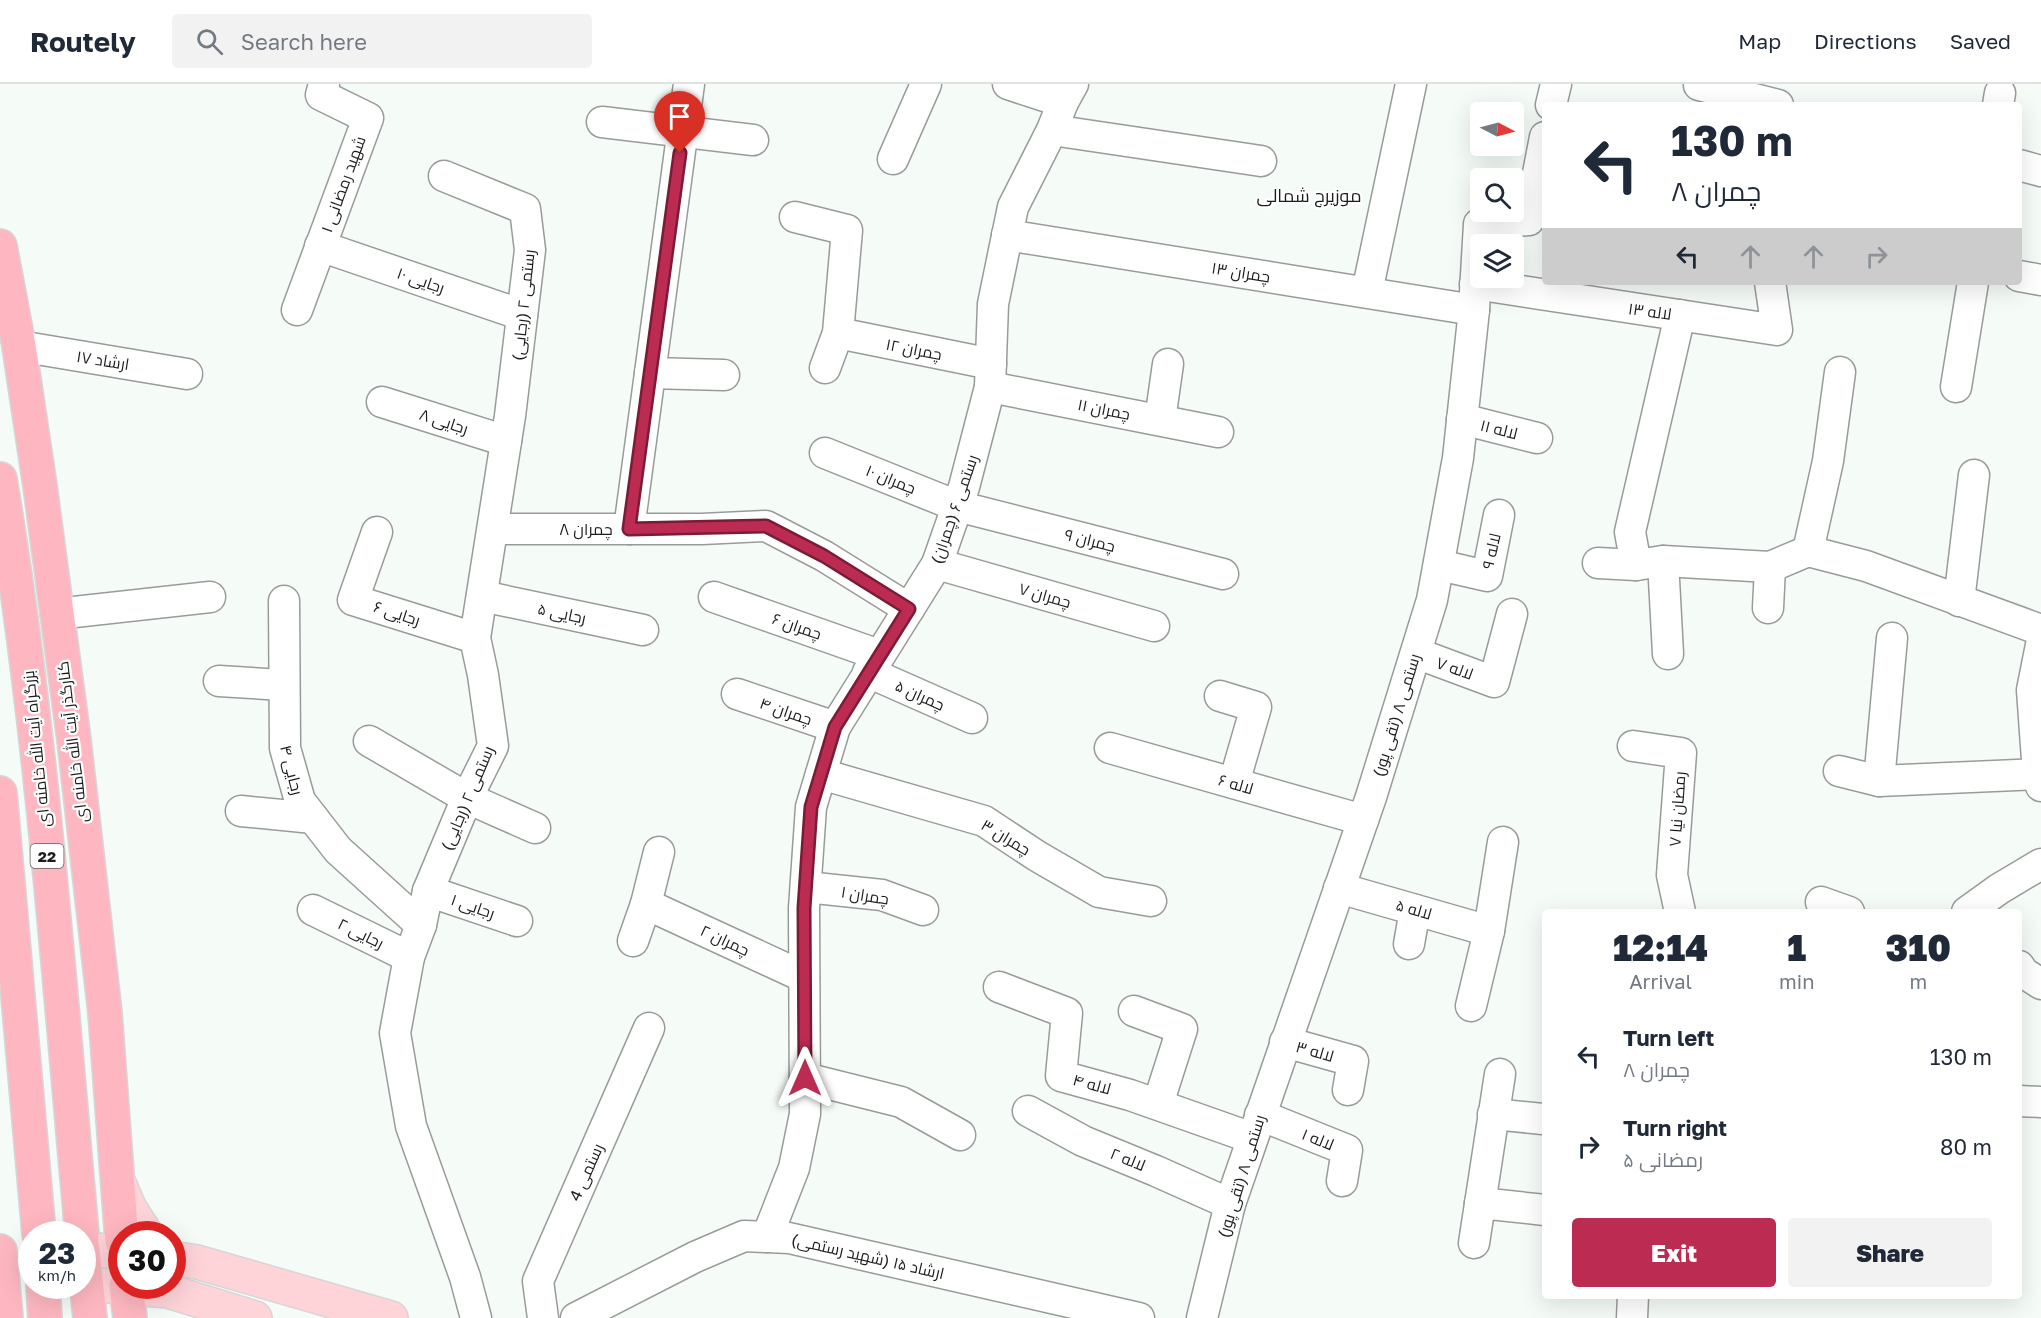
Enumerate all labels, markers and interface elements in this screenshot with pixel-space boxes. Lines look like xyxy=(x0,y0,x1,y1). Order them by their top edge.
search box xyxy=(172,14,592,68)
text: Routely xyxy=(30,25,136,58)
icon: search xyxy=(193,25,226,58)
text: Search here xyxy=(241,28,367,55)
text: Map xyxy=(1738,28,1781,54)
text: Directions xyxy=(1814,28,1917,54)
text: Saved xyxy=(1950,28,2011,54)
pin xyxy=(654,91,705,153)
icon: arrive xyxy=(663,100,696,133)
north arrow xyxy=(1470,102,1524,156)
map controls xyxy=(1470,102,1524,288)
text: 130 m xyxy=(1671,115,1793,165)
icon: left xyxy=(1572,126,1650,204)
street label: شهید رمضانی ۱ xyxy=(316,133,371,235)
button: search xyxy=(1470,168,1524,222)
text: چمران ۸ xyxy=(1671,175,1761,207)
district label: موزیرج شمالی xyxy=(1256,184,1362,208)
button: layers xyxy=(1470,234,1524,288)
icon: left xyxy=(1671,240,1704,273)
icon: ahead xyxy=(1734,240,1767,273)
icon: ahead xyxy=(1797,240,1830,273)
icon: right xyxy=(1860,240,1893,273)
street label: رستمی ۲ (رجایی) xyxy=(507,248,540,362)
street label: چمران ۱۳ xyxy=(1210,257,1272,288)
street label: رجایی ۱۰ xyxy=(394,263,448,298)
street label: لاله ۱۳ xyxy=(1627,298,1673,324)
street label: چمران ۱۲ xyxy=(884,334,944,366)
street label: ارشاد ۱۷ xyxy=(75,346,131,374)
street label: چمران ۱۱ xyxy=(1076,394,1132,426)
street label: رجایی ۸ xyxy=(417,404,471,439)
street label: لاله ۱۱ xyxy=(1478,415,1520,443)
street label: رستمی ۶ (چمران) xyxy=(926,452,984,567)
street label: چمران ۱۰ xyxy=(862,460,919,500)
street label: چمران ۸ xyxy=(559,519,613,541)
street label: چمران ۹ xyxy=(1062,524,1118,558)
street label: لاله ۹ xyxy=(1477,531,1505,571)
street label: چمران ۷ xyxy=(1016,578,1073,614)
street label: رجایی ۶ xyxy=(371,596,423,631)
street label: رجایی ۵ xyxy=(536,598,588,629)
street label: چمران ۶ xyxy=(769,608,824,646)
street label: رستمی ۸ (تقی پور) xyxy=(1368,651,1426,780)
street label: لاله ۷ xyxy=(1434,652,1476,684)
street label: کنارگذر آیت الله خامنه ای xyxy=(52,660,93,824)
street label: بزرگراه آیت الله خامنه ای xyxy=(18,669,55,829)
street label: چمران ۵ xyxy=(891,675,948,717)
street label: چمران ۴ xyxy=(757,693,815,731)
street label: رجایی ۴ xyxy=(275,743,308,797)
street label: رستمی ۲ (رجایی) xyxy=(436,743,499,854)
street label: لاله ۶ xyxy=(1216,769,1256,799)
street label: رمضان نیا ۷ xyxy=(1664,771,1691,847)
street label: چمران ۳ xyxy=(977,814,1034,861)
road number: 22 xyxy=(30,844,63,868)
street label: چمران ۱ xyxy=(839,881,890,911)
street label: رجایی ۱ xyxy=(448,889,498,924)
street label: لاله ۵ xyxy=(1394,894,1434,924)
street label: رجایی ۲ xyxy=(334,913,387,954)
street label: چمران ۲ xyxy=(696,920,753,962)
text: 12:14 xyxy=(1613,926,1708,969)
text: 1 xyxy=(1787,926,1806,969)
text: 310 xyxy=(1886,926,1951,969)
text: Arrival xyxy=(1629,969,1692,993)
text: min xyxy=(1779,969,1814,993)
text: m xyxy=(1909,969,1927,993)
text: Turn left xyxy=(1623,1024,1714,1051)
street label: لاله ۳ xyxy=(1294,1036,1336,1066)
icon: left xyxy=(1572,1040,1605,1073)
text: 130 m xyxy=(1930,1043,1992,1070)
position arrow xyxy=(773,1046,837,1110)
text: چمران ۸ xyxy=(1623,1057,1690,1081)
street label: لاله ۴ xyxy=(1071,1069,1113,1099)
street label: رستمی ۸ (تقی پور) xyxy=(1213,1112,1271,1241)
text: Turn right xyxy=(1623,1114,1727,1141)
street label: لاله ۱ xyxy=(1299,1124,1337,1154)
icon: right xyxy=(1572,1130,1605,1163)
text: 80 m xyxy=(1940,1133,1992,1160)
street label: رستمی 4 xyxy=(564,1140,608,1204)
street label: لاله ۲ xyxy=(1107,1143,1149,1175)
text: رمضانی ۵ xyxy=(1623,1147,1703,1171)
button: Exit xyxy=(1572,1218,1776,1287)
button: Share xyxy=(1788,1218,1992,1287)
speed limit sign: 30 xyxy=(108,1221,186,1299)
street label: ارشاد ۱۵ (شهید رستمی) xyxy=(789,1229,946,1284)
text: 23 xyxy=(39,1235,75,1271)
text: km/h xyxy=(38,1266,76,1284)

